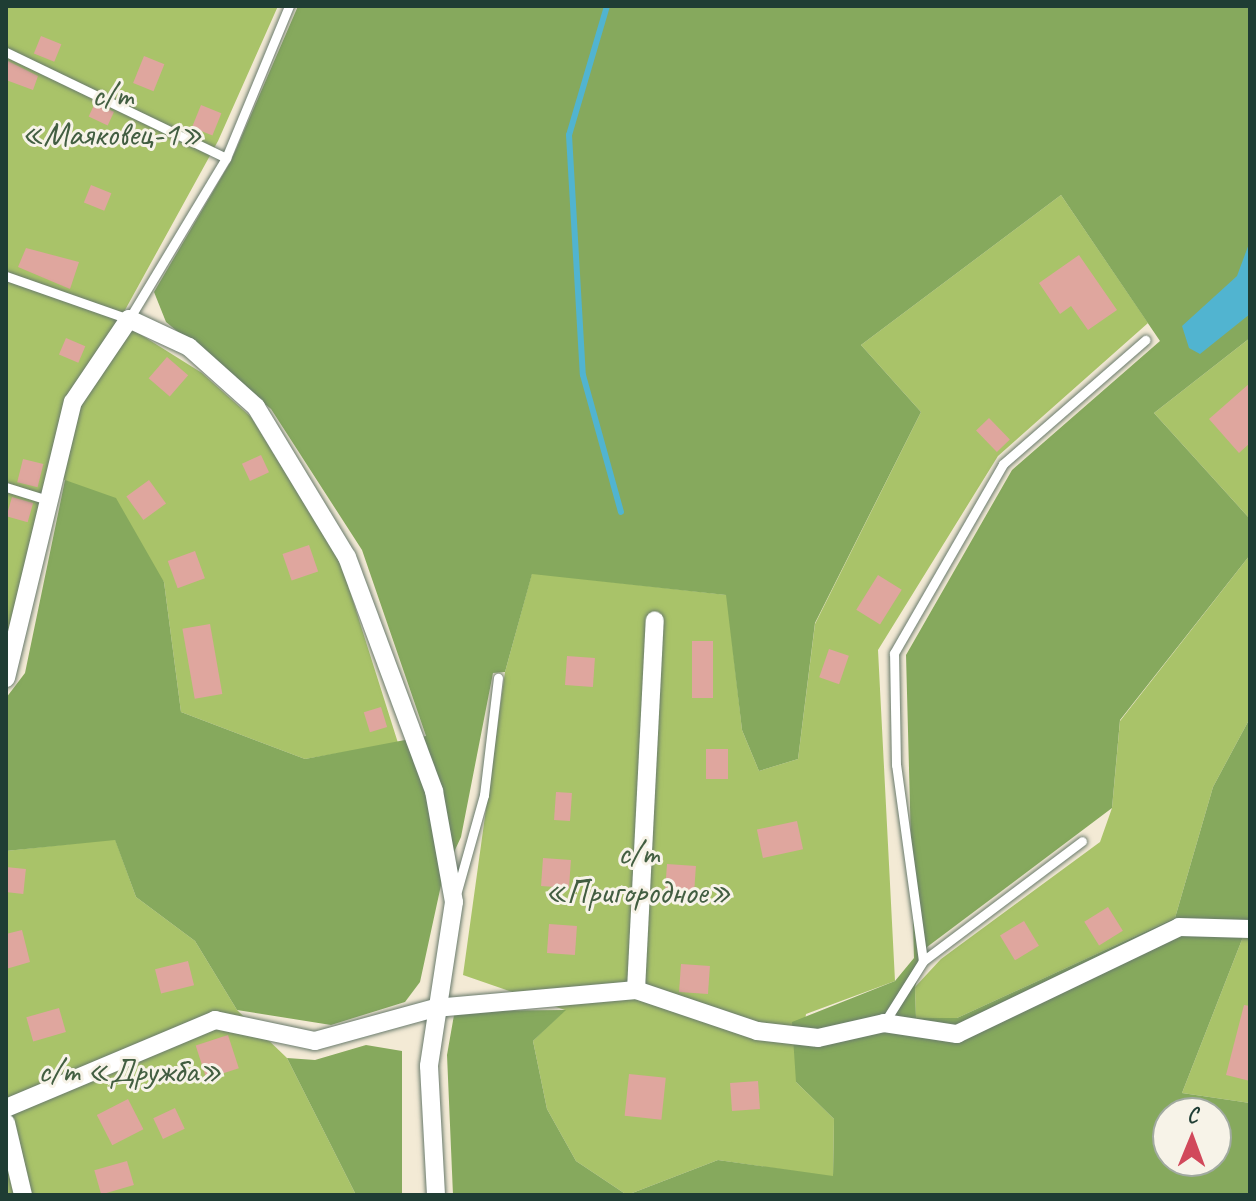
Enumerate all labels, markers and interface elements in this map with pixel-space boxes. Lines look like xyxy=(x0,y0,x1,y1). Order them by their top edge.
park label: с/т «Маяковец-1» xyxy=(21,74,203,154)
park label: с/т «Пригородное» xyxy=(545,832,731,912)
park label: с/т «Дружба» xyxy=(38,1051,222,1091)
north arrow xyxy=(1152,1097,1232,1177)
text: С xyxy=(1187,1101,1198,1129)

